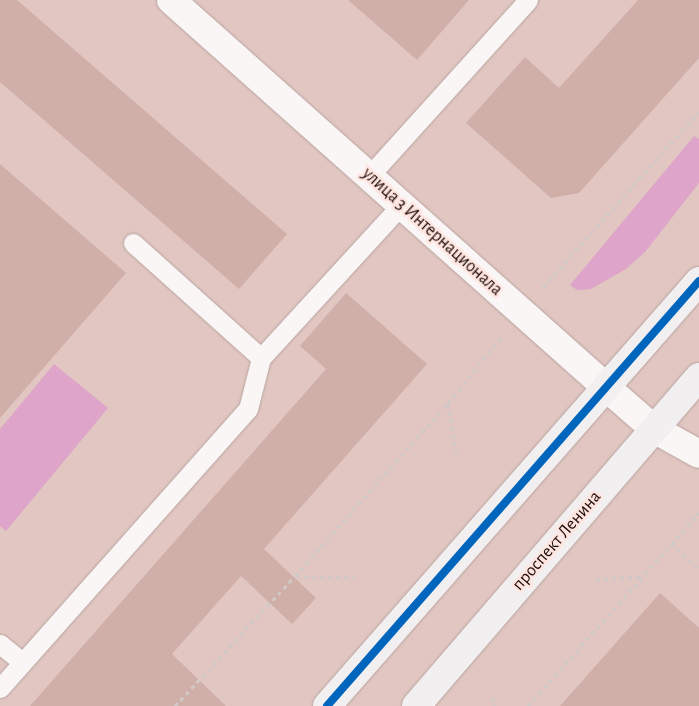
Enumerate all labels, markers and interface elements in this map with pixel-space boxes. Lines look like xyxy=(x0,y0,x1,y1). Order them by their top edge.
street label: улица 3 Интернационала xyxy=(357,163,507,301)
street label: проспект Ленина xyxy=(508,487,606,595)

